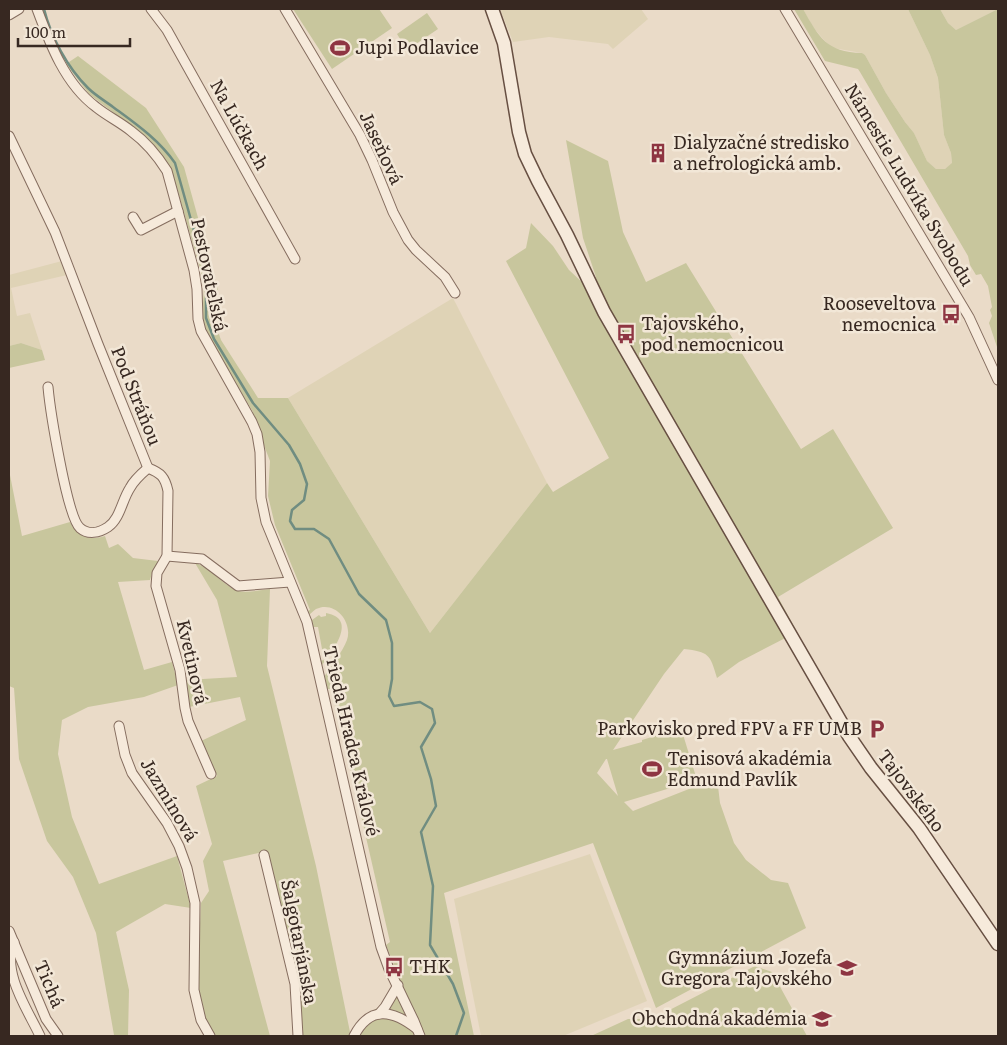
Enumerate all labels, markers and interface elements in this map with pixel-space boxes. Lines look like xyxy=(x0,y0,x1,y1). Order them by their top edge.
scale bar xyxy=(18,15,130,47)
text: 100 m xyxy=(25,20,66,43)
place label: Jupi Podlavice xyxy=(355,33,479,60)
sports icon: Jupi Podlavice xyxy=(329,37,351,59)
street label: Na Lúčkach xyxy=(204,74,276,175)
street label: Námestie Ludvíka Svobodu xyxy=(839,78,982,291)
street label: Jaseňová xyxy=(354,106,411,189)
place label: Dialyzačné stredisko a nefrologická amb. xyxy=(673,128,849,176)
building icon: Dialyzačné stredisko a nefrologická amb. xyxy=(647,142,669,164)
street label: Pestovateľská xyxy=(185,215,236,334)
place label: Rooseveltova nemocnica xyxy=(823,289,936,337)
bus stop icon: Rooseveltova nemocnica xyxy=(940,303,962,325)
place label: Tajovského, pod nemocnicou xyxy=(641,309,784,357)
bus stop icon: Tajovského, pod nemocnicou xyxy=(615,323,637,345)
street label: Pod Stráňou xyxy=(105,342,170,449)
street label: Kvetinová xyxy=(171,616,216,707)
street label: Trieda Hradca Králové xyxy=(317,643,388,839)
place label: Parkovisko pred FPV a FF UMB xyxy=(597,714,862,741)
parking icon: Parkovisko pred FPV a FF UMB xyxy=(866,718,888,740)
street label: Tajovského xyxy=(872,743,952,837)
place label: Tenisová akadémia Edmund Pavlík xyxy=(667,744,832,792)
street label: Jazmínová xyxy=(135,752,206,846)
sports icon: Tenisová akadémia Edmund Pavlík xyxy=(641,758,663,780)
street label: Šalgotarjánska xyxy=(275,877,326,1007)
place label: Gymnázium Jozefa Gregora Tajovského xyxy=(661,943,832,991)
place label: THK xyxy=(409,952,451,979)
street label: Tichá xyxy=(28,955,73,1012)
bus stop icon: THK xyxy=(383,956,405,978)
school or university icon: Gymnázium Jozefa Gregora Tajovského xyxy=(836,957,858,979)
place label: Obchodná akadémia xyxy=(632,1004,807,1031)
school or university icon: Obchodná akadémia xyxy=(811,1008,833,1030)

